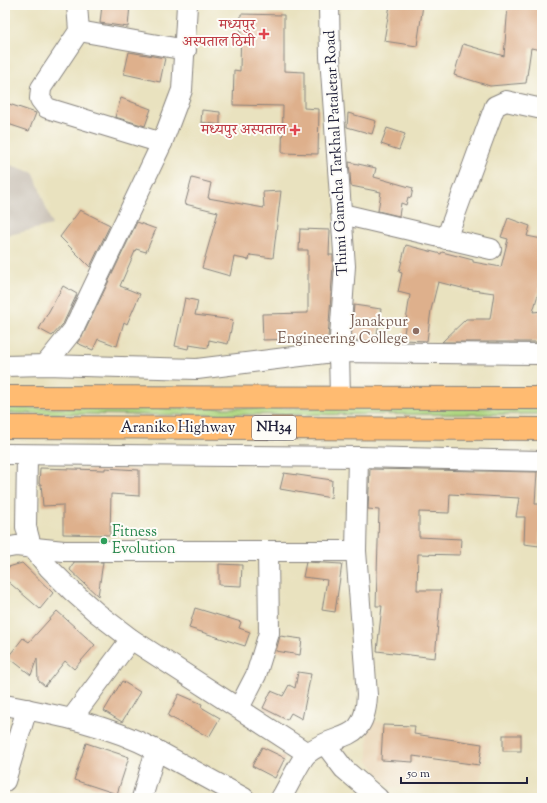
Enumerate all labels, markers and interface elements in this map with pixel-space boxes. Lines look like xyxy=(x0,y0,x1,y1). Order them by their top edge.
place label: मध्यपुर अस्पताल ठिमी xyxy=(182,15,256,53)
marker: मध्यपुर अस्पताल ठिमी xyxy=(258,28,270,40)
street label: Thimi Gamcha Tarkhal Pataletar Road xyxy=(320,29,354,276)
place label: मध्यपुर अस्पताल xyxy=(200,120,287,141)
marker: मध्यपुर अस्पताल xyxy=(289,124,301,136)
place label: Janakpur Engineering College xyxy=(278,312,408,350)
marker: Janakpur Engineering College xyxy=(411,326,421,336)
road number: NH34 xyxy=(252,416,296,440)
street label: Araniko Highway xyxy=(121,418,236,439)
place label: Fitness Evolution xyxy=(112,522,176,560)
marker: Fitness Evolution xyxy=(99,536,109,546)
scale bar xyxy=(401,759,527,785)
text: 50 m xyxy=(406,765,430,783)

